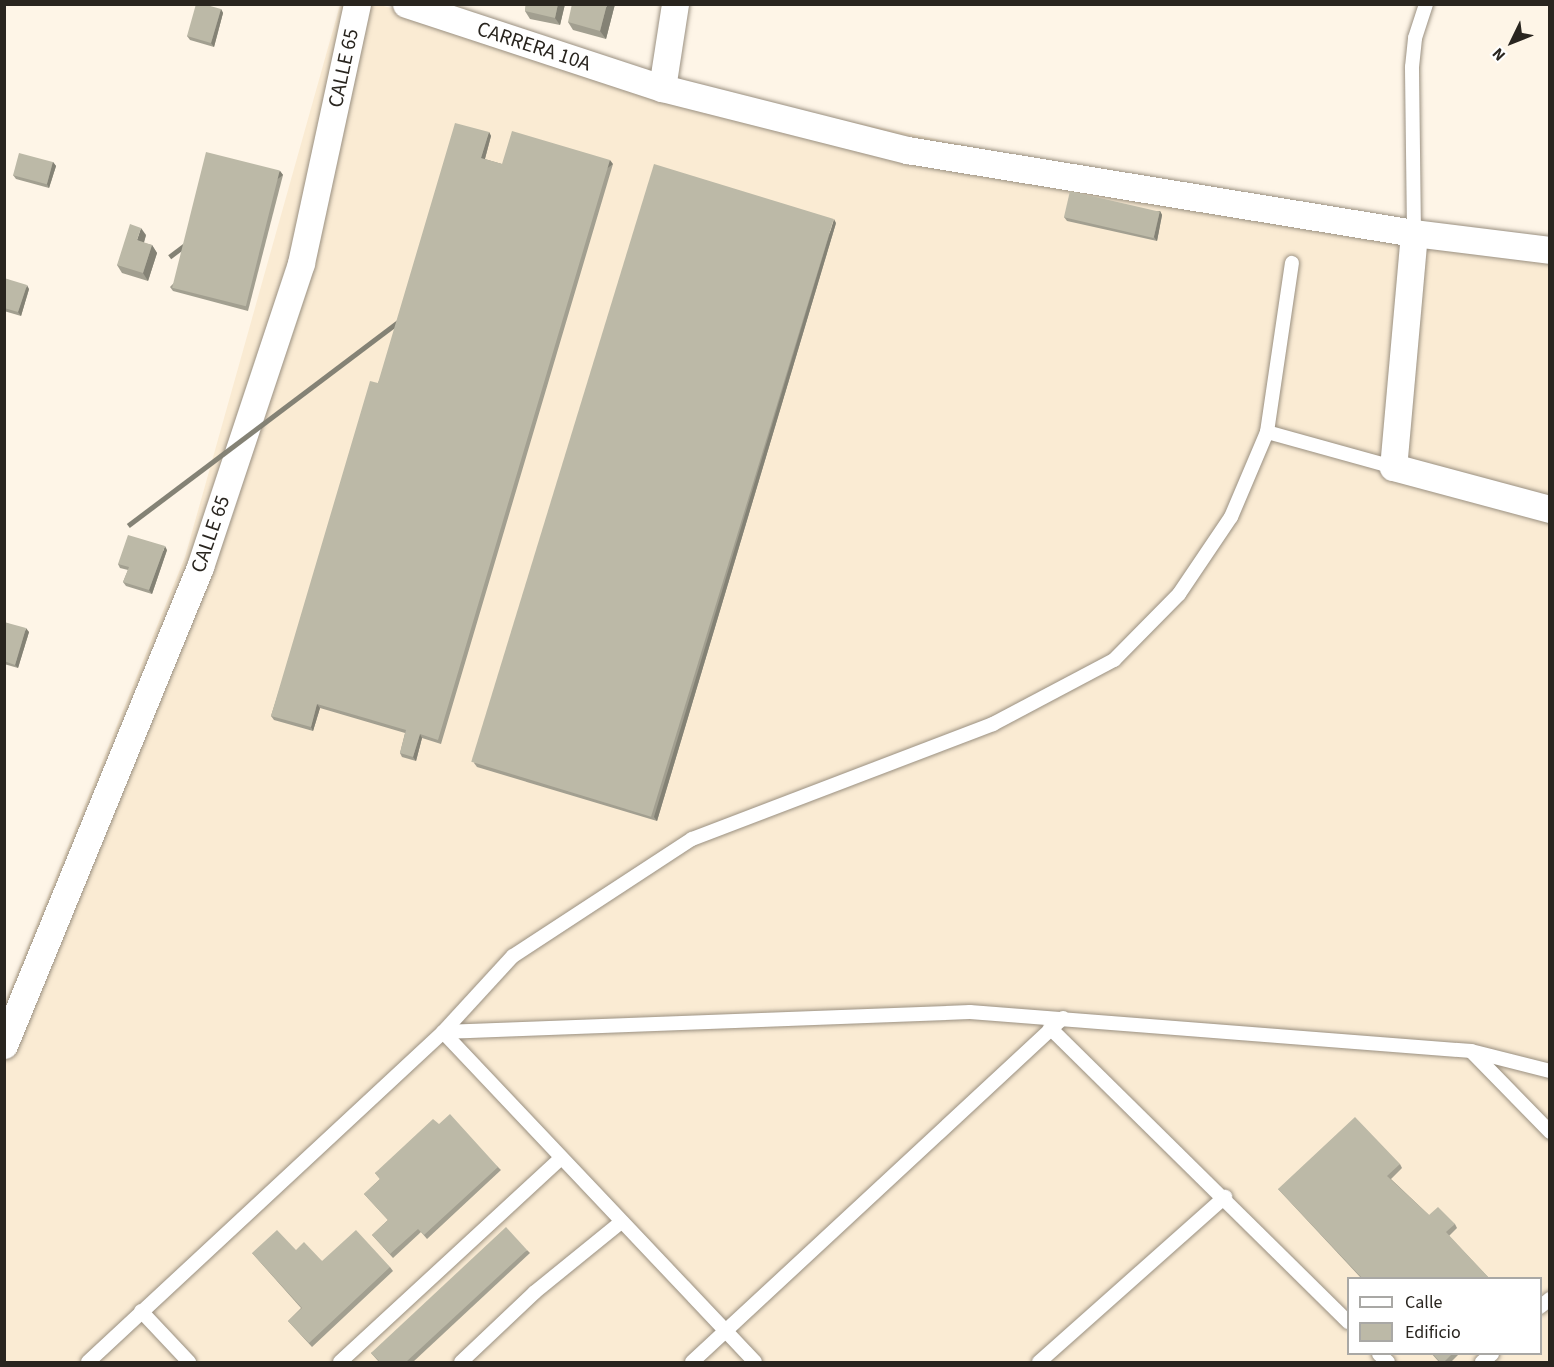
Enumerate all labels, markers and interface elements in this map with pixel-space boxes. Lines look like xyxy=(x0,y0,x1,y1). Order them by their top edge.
north arrow xyxy=(1482,12,1542,72)
street label: CARRERA 10A xyxy=(474,16,594,76)
street label: CALLE 65 xyxy=(322,26,364,110)
text: N xyxy=(1487,43,1511,66)
street label: CALLE 65 xyxy=(185,492,235,576)
legend xyxy=(1347,1277,1542,1355)
text: Calle xyxy=(1405,1290,1442,1315)
text: Edificio xyxy=(1405,1320,1461,1345)

